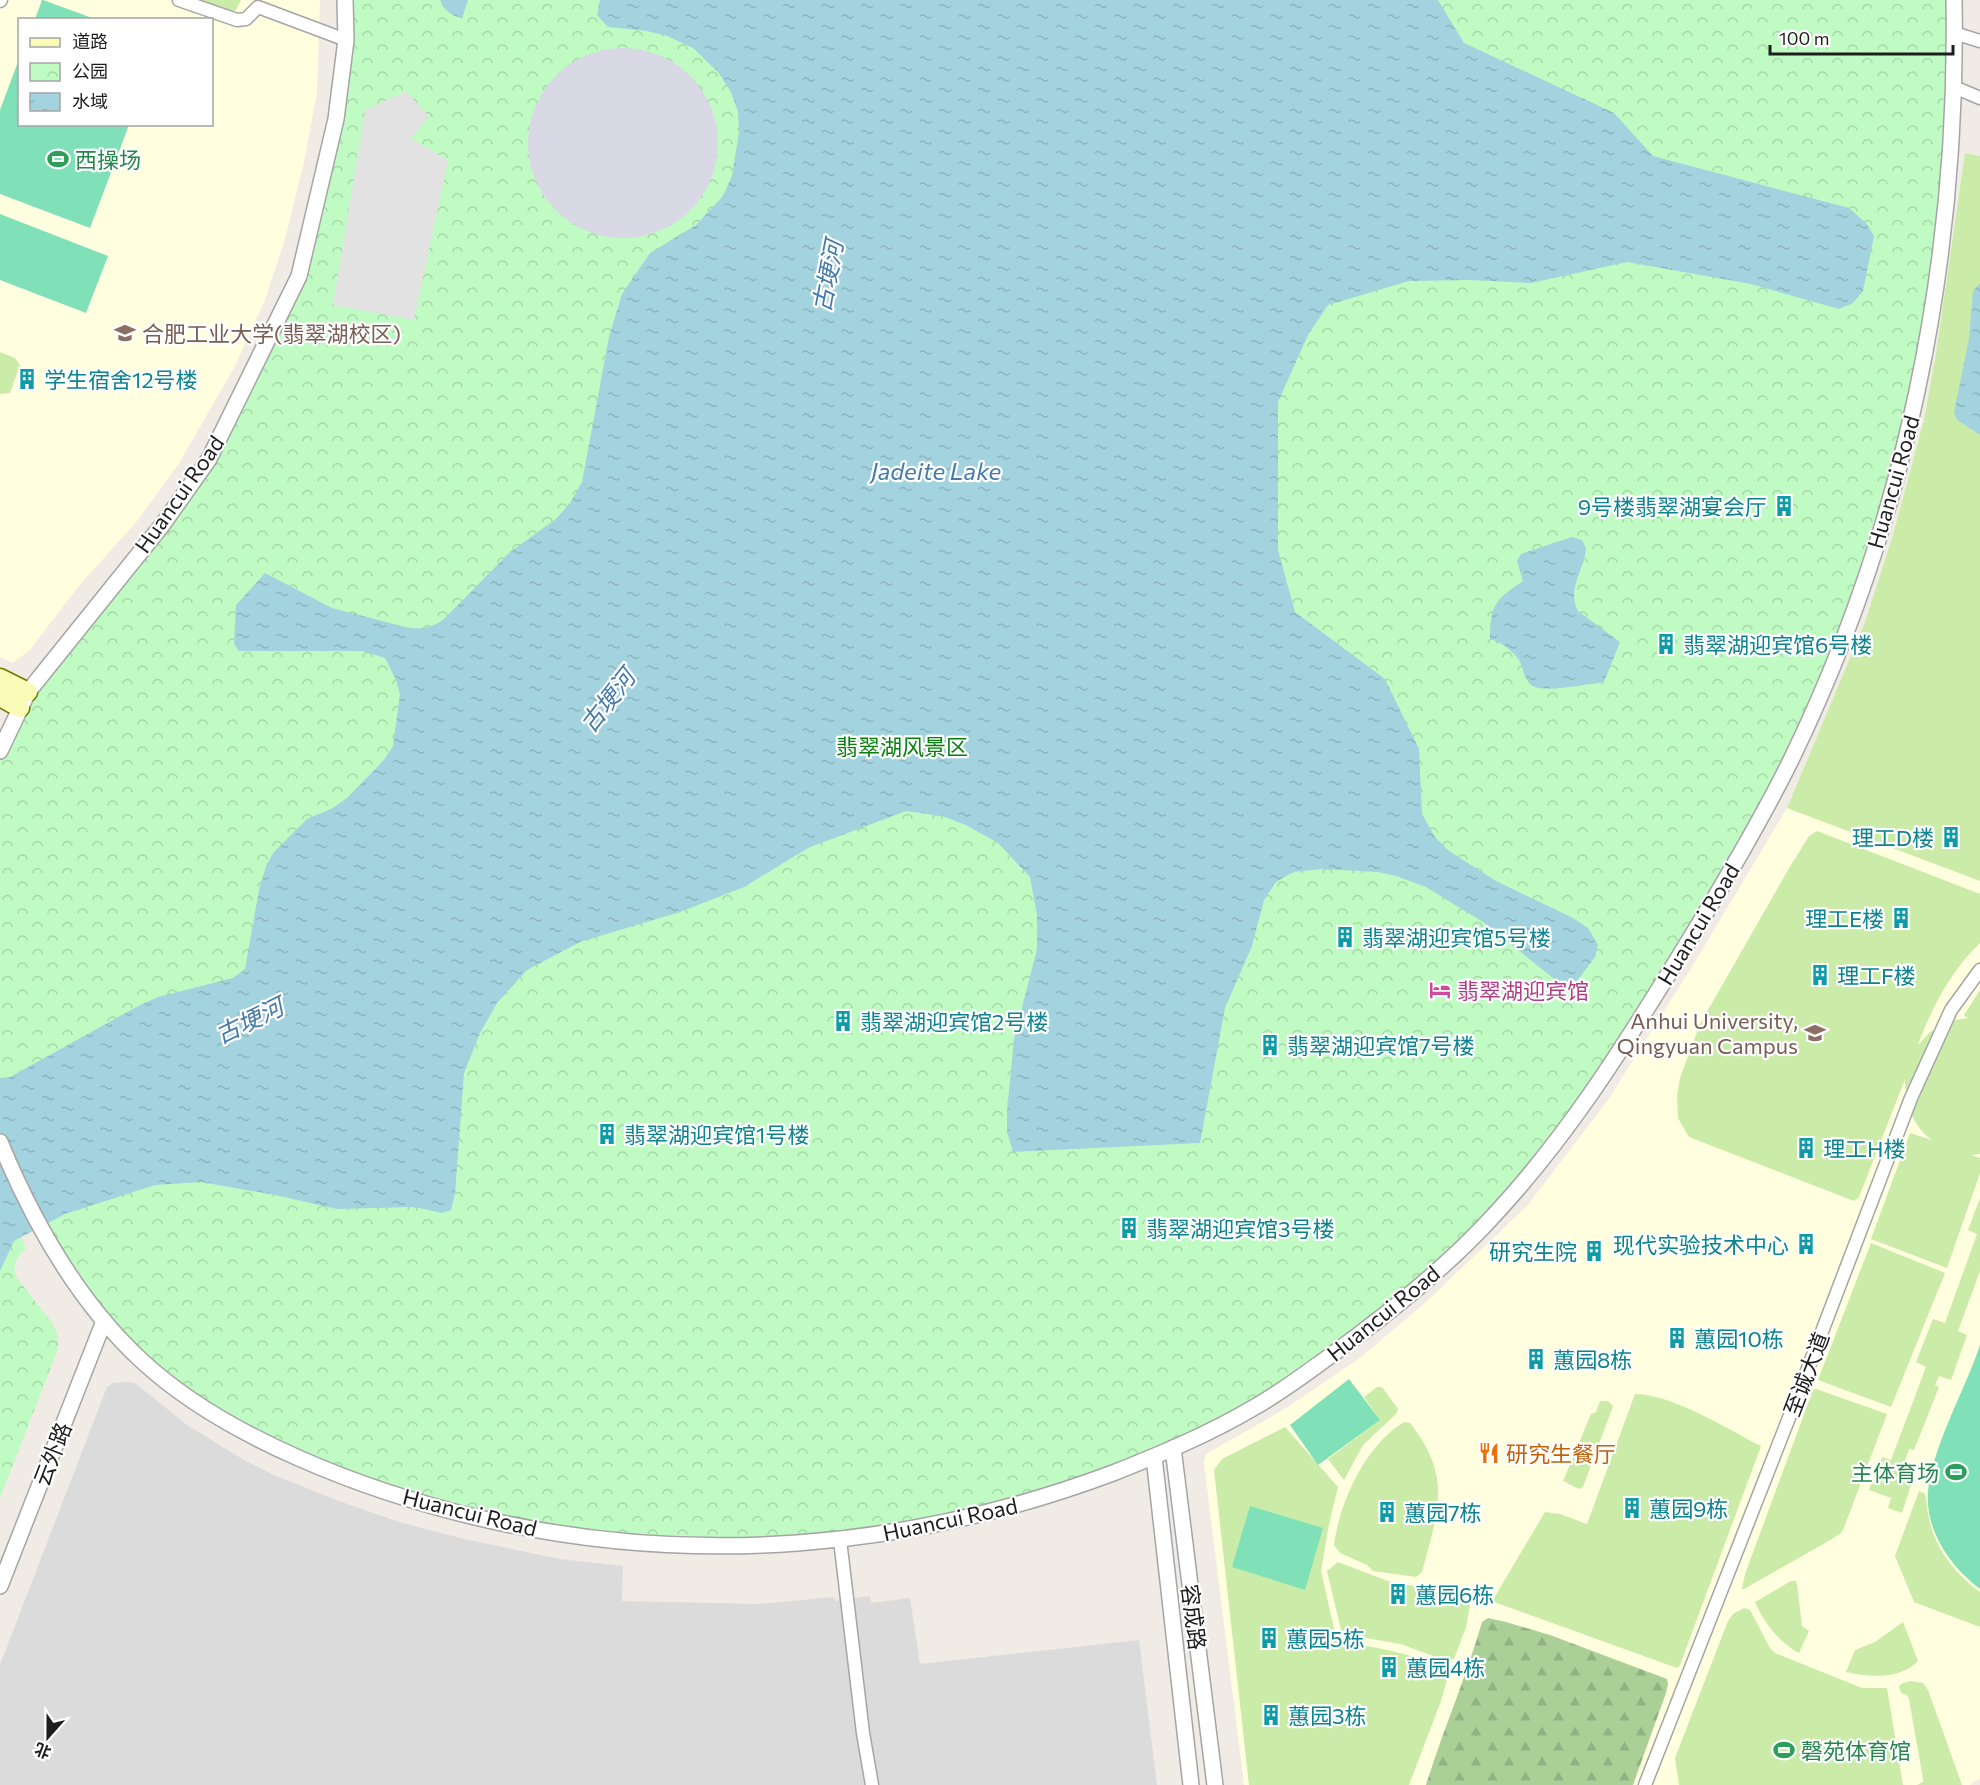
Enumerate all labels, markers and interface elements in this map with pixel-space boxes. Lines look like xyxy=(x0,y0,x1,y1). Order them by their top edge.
legend xyxy=(18,18,213,126)
scale bar xyxy=(1770,18,1953,56)
text: 100 m xyxy=(1779,27,1829,49)
text: 道路 xyxy=(72,30,108,52)
text: 公园 xyxy=(72,60,108,82)
text: 水域 xyxy=(72,90,108,112)
place label: 西操场 xyxy=(75,146,141,173)
sports icon: 西操场 xyxy=(46,147,70,171)
water label: 古埂河 xyxy=(806,234,849,314)
place label: 合肥工业大学(翡翠湖校区) xyxy=(142,320,401,347)
school or university icon: 合肥工业大学(翡翠湖校区) xyxy=(113,321,137,345)
place label: 学生宿舍12号楼 xyxy=(44,366,198,393)
building icon: 学生宿舍12号楼 xyxy=(15,367,39,391)
street label: Huancui Road xyxy=(1861,412,1925,552)
street label: Huancui Road xyxy=(129,430,229,558)
water label: Jadeite Lake xyxy=(869,456,1002,485)
place label: 9号楼翡翠湖宴会厅 xyxy=(1578,493,1767,520)
building icon: 9号楼翡翠湖宴会厅 xyxy=(1772,494,1796,518)
place label: 翡翠湖迎宾馆6号楼 xyxy=(1683,631,1872,658)
building icon: 翡翠湖迎宾馆6号楼 xyxy=(1654,632,1678,656)
water label: 古埂河 xyxy=(573,660,643,737)
park label: 翡翠湖风景区 xyxy=(836,733,968,760)
place label: 理工D楼 xyxy=(1852,824,1934,851)
building icon: 理工D楼 xyxy=(1939,825,1963,849)
street label: Huancui Road xyxy=(1651,858,1745,990)
place label: 理工E楼 xyxy=(1805,905,1884,932)
building icon: 理工E楼 xyxy=(1889,906,1913,930)
place label: 翡翠湖迎宾馆5号楼 xyxy=(1362,924,1551,951)
building icon: 翡翠湖迎宾馆5号楼 xyxy=(1333,925,1357,949)
place label: 理工F楼 xyxy=(1837,962,1916,989)
building icon: 理工F楼 xyxy=(1808,963,1832,987)
place label: 翡翠湖迎宾馆 xyxy=(1457,977,1589,1004)
hotel icon: 翡翠湖迎宾馆 xyxy=(1428,978,1452,1002)
water label: 古埂河 xyxy=(210,989,291,1049)
place label: Anhui University, Qingyuan Campus xyxy=(1617,1007,1798,1059)
place label: 翡翠湖迎宾馆2号楼 xyxy=(860,1008,1048,1035)
building icon: 翡翠湖迎宾馆2号楼 xyxy=(831,1009,855,1033)
school or university icon: Anhui University, Qingyuan Campus xyxy=(1803,1021,1827,1045)
place label: 翡翠湖迎宾馆7号楼 xyxy=(1287,1032,1475,1059)
building icon: 翡翠湖迎宾馆7号楼 xyxy=(1258,1033,1282,1057)
place label: 翡翠湖迎宾馆1号楼 xyxy=(624,1121,809,1148)
building icon: 翡翠湖迎宾馆1号楼 xyxy=(595,1122,619,1146)
place label: 理工H楼 xyxy=(1823,1135,1906,1162)
building icon: 理工H楼 xyxy=(1794,1136,1818,1160)
place label: 翡翠湖迎宾馆3号楼 xyxy=(1146,1215,1335,1242)
building icon: 翡翠湖迎宾馆3号楼 xyxy=(1117,1216,1141,1240)
place label: 现代实验技术中心 xyxy=(1613,1231,1789,1258)
building icon: 现代实验技术中心 xyxy=(1794,1232,1818,1256)
place label: 研究生院 xyxy=(1489,1238,1577,1265)
building icon: 研究生院 xyxy=(1582,1239,1606,1263)
street label: Huancui Road xyxy=(1321,1259,1445,1367)
place label: 蕙园10栋 xyxy=(1694,1325,1784,1352)
building icon: 蕙园10栋 xyxy=(1665,1326,1689,1350)
street label: 至诚大道 xyxy=(1778,1328,1834,1420)
place label: 蕙园8栋 xyxy=(1553,1346,1632,1373)
building icon: 蕙园8栋 xyxy=(1524,1347,1548,1371)
street label: 云外路 xyxy=(28,1418,76,1490)
place label: 研究生餐厅 xyxy=(1506,1440,1616,1467)
restaurant icon: 研究生餐厅 xyxy=(1477,1441,1501,1465)
place label: 主体育场 xyxy=(1851,1459,1939,1486)
sports icon: 主体育场 xyxy=(1944,1460,1968,1484)
street label: Huancui Road xyxy=(400,1482,540,1542)
street label: Huancui Road xyxy=(880,1492,1020,1546)
place label: 蕙园9栋 xyxy=(1649,1495,1728,1522)
building icon: 蕙园9栋 xyxy=(1620,1496,1644,1520)
place label: 蕙园7栋 xyxy=(1404,1499,1482,1526)
building icon: 蕙园7栋 xyxy=(1375,1500,1399,1524)
place label: 蕙园6栋 xyxy=(1415,1581,1494,1608)
building icon: 蕙园6栋 xyxy=(1386,1582,1410,1606)
street label: 容成路 xyxy=(1177,1583,1211,1651)
place label: 蕙园5栋 xyxy=(1286,1625,1365,1652)
building icon: 蕙园5栋 xyxy=(1257,1626,1281,1650)
place label: 蕙园4栋 xyxy=(1406,1654,1485,1681)
building icon: 蕙园4栋 xyxy=(1377,1655,1401,1679)
place label: 蕙园3栋 xyxy=(1288,1702,1367,1729)
building icon: 蕙园3栋 xyxy=(1259,1703,1283,1727)
north arrow xyxy=(18,1707,78,1767)
place label: 磬苑体育馆 xyxy=(1801,1737,1911,1764)
sports icon: 磬苑体育馆 xyxy=(1772,1738,1796,1762)
text: 北 xyxy=(32,1740,53,1763)

